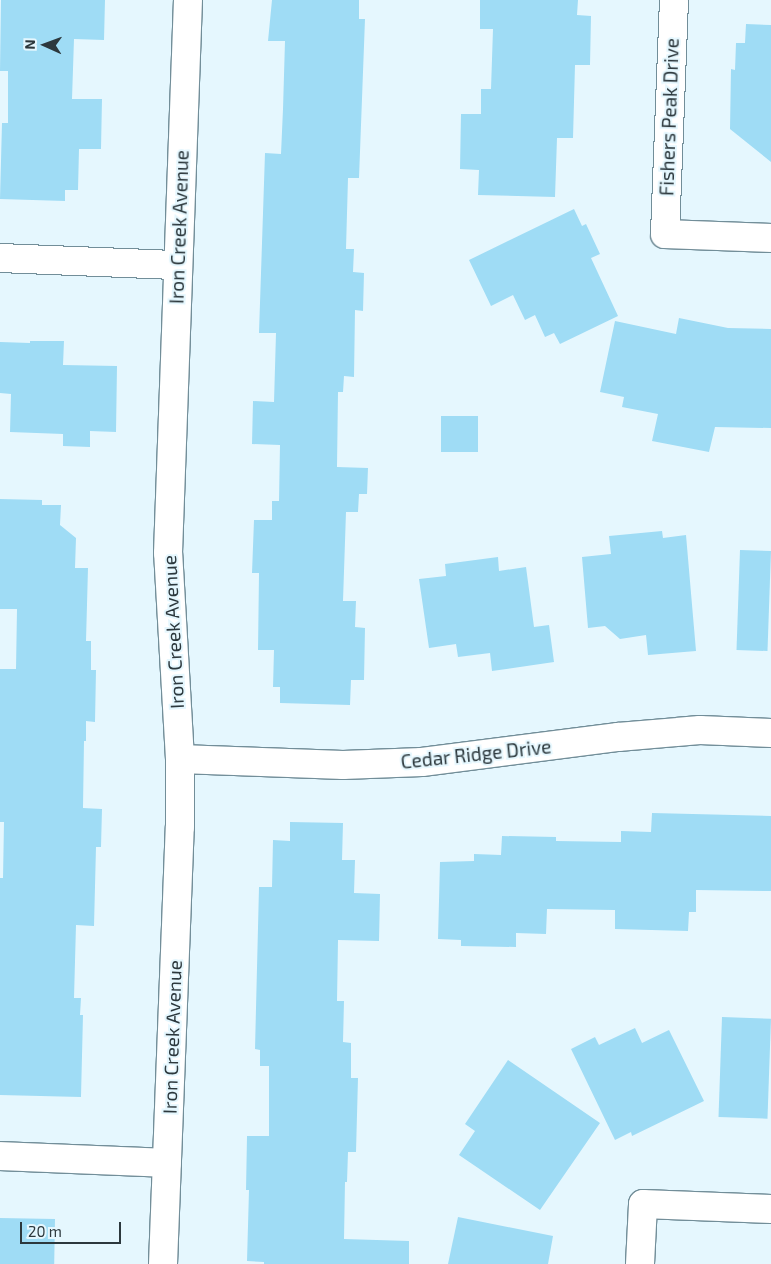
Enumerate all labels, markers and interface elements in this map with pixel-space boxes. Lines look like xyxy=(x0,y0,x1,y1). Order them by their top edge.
north arrow xyxy=(20,20,70,70)
street label: Fishers Peak Drive xyxy=(655,38,683,196)
text: N xyxy=(21,39,38,50)
street label: Iron Creek Avenue xyxy=(165,149,193,305)
street label: Iron Creek Avenue xyxy=(158,554,188,710)
street label: Cedar Ridge Drive xyxy=(399,735,553,773)
street label: Iron Creek Avenue xyxy=(158,959,186,1115)
scale bar xyxy=(22,1212,124,1244)
text: 20 m xyxy=(28,1222,62,1240)

